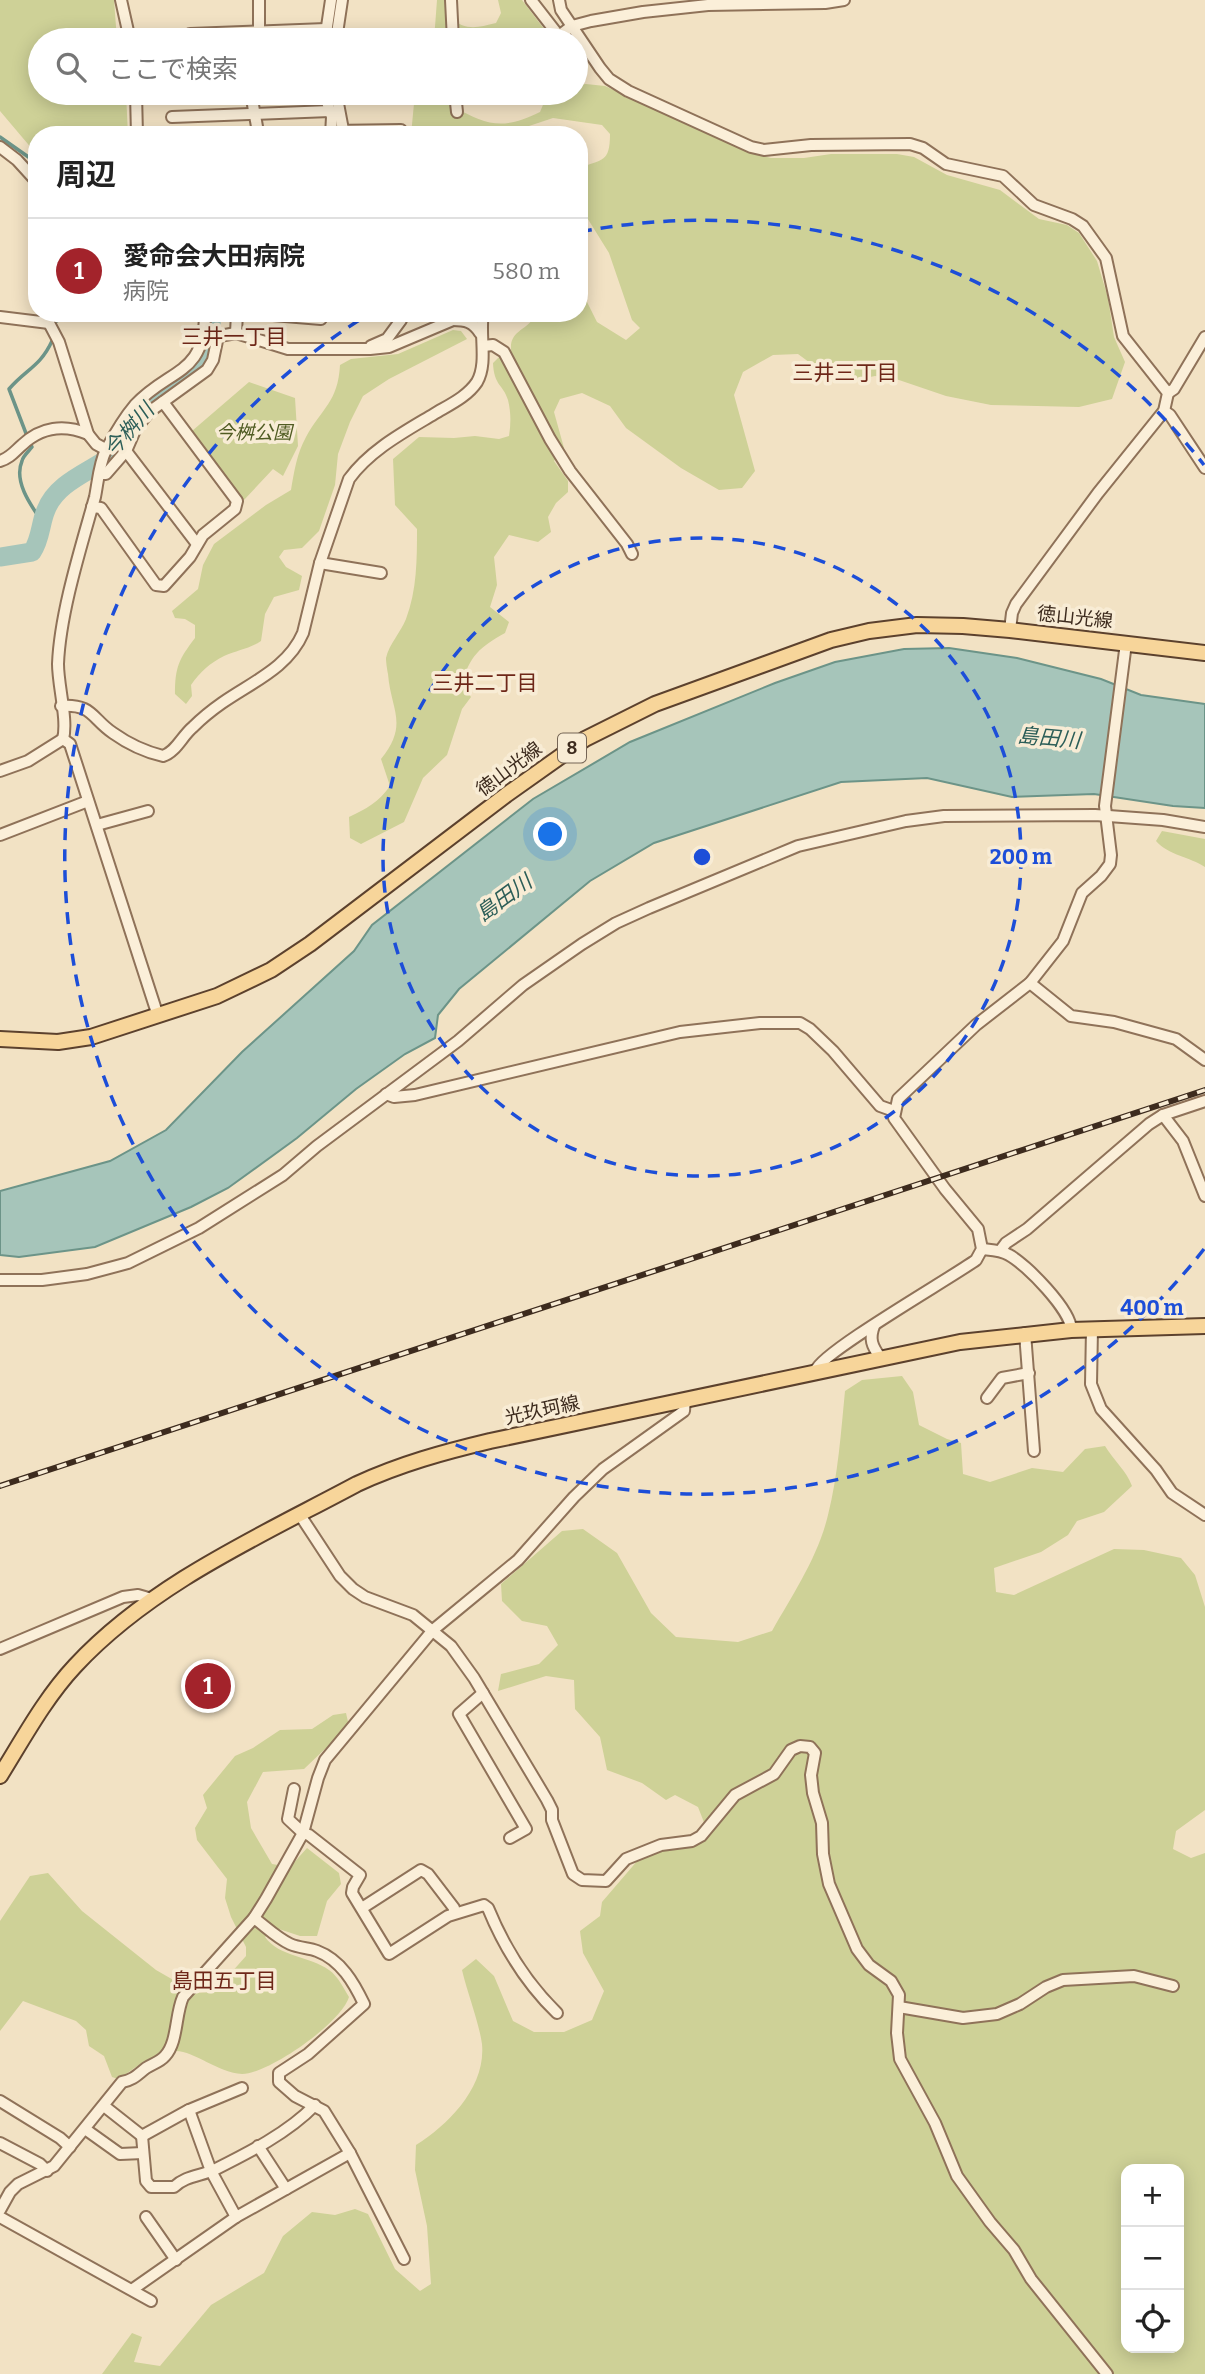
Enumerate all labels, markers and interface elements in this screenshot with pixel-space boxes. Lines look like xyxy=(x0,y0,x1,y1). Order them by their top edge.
search box xyxy=(28,28,588,105)
icon: search xyxy=(52,48,90,86)
text: ここで検索 xyxy=(108,54,238,85)
text: 周辺 xyxy=(56,157,116,193)
text: 愛命会大田病院 xyxy=(123,241,305,272)
text: 1 xyxy=(74,257,84,285)
text: 580 m xyxy=(493,257,560,285)
text: 病院 xyxy=(123,277,169,305)
district label: 三井一丁目 xyxy=(182,324,287,350)
district label: 三井三丁目 xyxy=(793,360,898,386)
water label: 今桝川 xyxy=(99,396,161,462)
park label: 今桝公園 xyxy=(216,421,295,444)
street label: 徳山光線 xyxy=(1036,602,1114,632)
district label: 三井二丁目 xyxy=(433,670,538,696)
water label: 島田川 xyxy=(1016,722,1084,754)
road number: 8 xyxy=(558,734,586,762)
street label: 徳山光線 xyxy=(472,737,546,801)
your location xyxy=(533,817,567,851)
text: 200 m xyxy=(990,844,1052,870)
centre of rings xyxy=(690,845,714,869)
water label: 島田川 xyxy=(471,868,539,927)
text: 400 m xyxy=(1120,1295,1184,1321)
street label: 光玖珂線 xyxy=(502,1391,582,1429)
pin: 1 xyxy=(185,1660,231,1712)
district label: 島田五丁目 xyxy=(172,1968,277,1994)
map controls xyxy=(1121,2164,1184,2353)
button: + xyxy=(1121,2164,1184,2227)
button: − xyxy=(1121,2227,1184,2290)
button: locate xyxy=(1121,2290,1184,2353)

